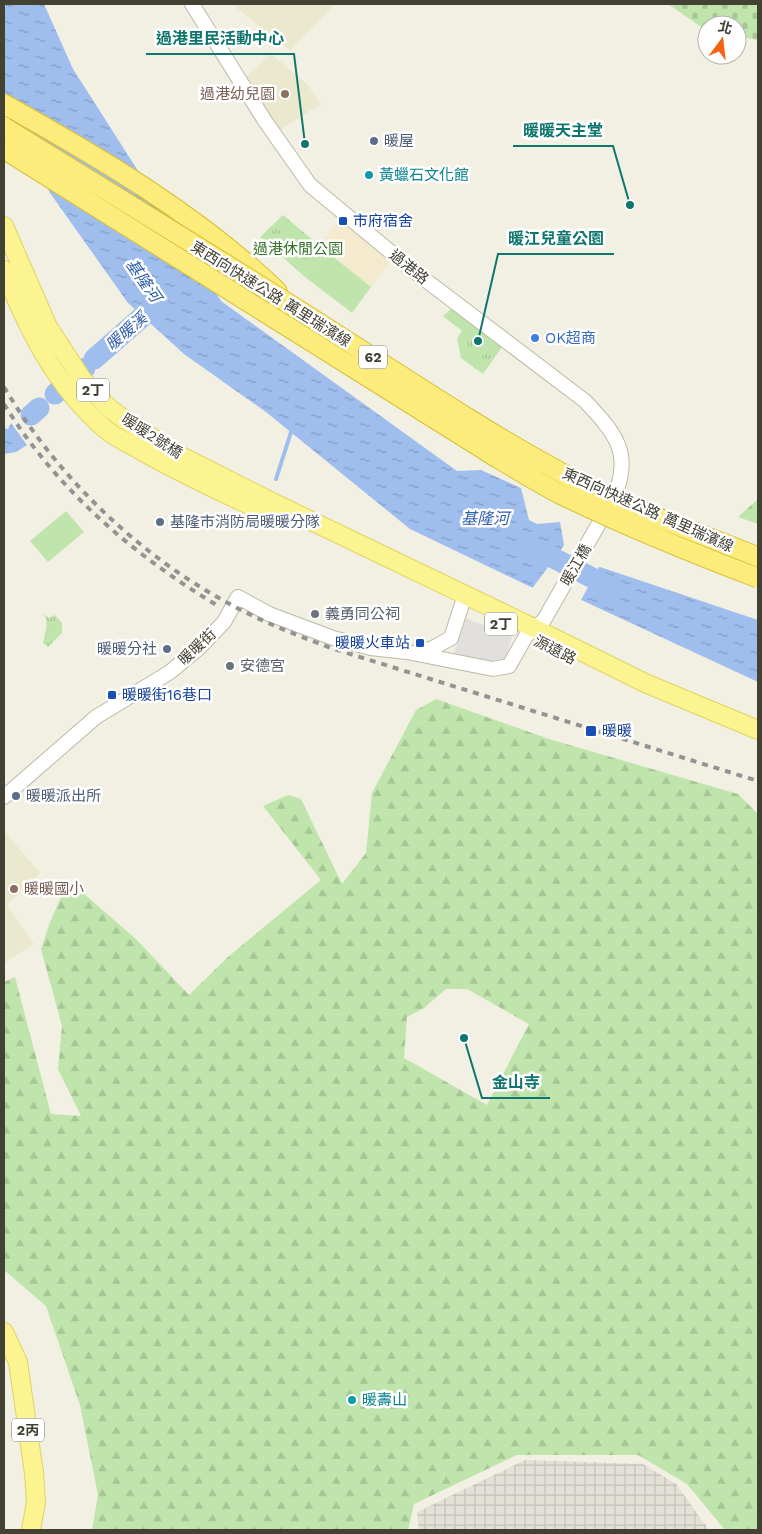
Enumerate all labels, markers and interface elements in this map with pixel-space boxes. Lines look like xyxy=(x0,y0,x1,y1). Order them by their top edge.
north arrow xyxy=(697,15,747,65)
text: 北 xyxy=(717,18,734,37)
callout: 過港里民活動中心 xyxy=(146,23,294,54)
text: 過港里民活動中心 xyxy=(156,29,284,48)
place label: 過港幼兒園 xyxy=(200,85,275,103)
marker: 過港幼兒園 xyxy=(279,88,291,100)
callout: 暖暖天主堂 xyxy=(513,115,613,146)
text: 暖暖天主堂 xyxy=(523,121,603,140)
place label: 暖屋 xyxy=(384,132,414,150)
marker: 暖屋 xyxy=(368,135,380,147)
place label: 黃蠟石文化館 xyxy=(379,166,469,184)
marker: 黃蠟石文化館 xyxy=(363,169,375,181)
place label: 市府宿舍 xyxy=(353,212,413,230)
marker: 市府宿舍 xyxy=(337,215,349,227)
callout: 暖江兒童公園 xyxy=(498,223,614,254)
text: 暖江兒童公園 xyxy=(508,229,604,248)
street label: 東西向快速公路 萬里瑞濱線 xyxy=(188,237,354,351)
park label: 過港休閒公園 xyxy=(253,240,343,258)
street label: 過港路 xyxy=(386,246,432,288)
water label: 基隆河 xyxy=(122,255,167,308)
water label: 暖暖溪 xyxy=(102,307,152,354)
place label: OK超商 xyxy=(545,329,596,347)
marker: OK超商 xyxy=(529,332,541,344)
road number: 62 xyxy=(359,346,387,368)
road number: 2丁 xyxy=(77,378,109,402)
street label: 暖暖2號橋 xyxy=(118,410,186,462)
street label: 東西向快速公路 萬里瑞濱線 xyxy=(560,464,736,556)
water label: 基隆河 xyxy=(461,509,512,528)
place label: 基隆市消防局暖暖分隊 xyxy=(170,513,320,531)
marker: 基隆市消防局暖暖分隊 xyxy=(154,516,166,528)
street label: 暖江橋 xyxy=(557,541,595,589)
place label: 義勇同公祠 xyxy=(325,605,400,623)
marker: 義勇同公祠 xyxy=(309,608,321,620)
road number: 2丁 xyxy=(485,612,517,636)
street label: 暖暖街 xyxy=(174,625,220,669)
street label: 源遠路 xyxy=(531,632,579,668)
place label: 暖暖火車站 xyxy=(335,634,410,652)
marker: 暖暖火車站 xyxy=(414,637,426,649)
place label: 暖暖分社 xyxy=(97,640,157,658)
marker: 暖暖分社 xyxy=(161,643,173,655)
place label: 安德宮 xyxy=(240,657,285,675)
marker: 安德宮 xyxy=(224,660,236,672)
place label: 暖暖街16巷口 xyxy=(122,686,212,704)
marker: 暖暖街16巷口 xyxy=(106,689,118,701)
place label: 暖暖 xyxy=(602,722,632,740)
marker: 暖暖 xyxy=(584,724,598,738)
place label: 暖暖派出所 xyxy=(26,787,101,805)
marker: 暖暖派出所 xyxy=(10,790,22,802)
place label: 暖暖國小 xyxy=(24,880,84,898)
marker: 暖暖國小 xyxy=(8,883,20,895)
callout: 金山寺 xyxy=(482,1067,550,1098)
text: 金山寺 xyxy=(492,1073,540,1092)
place label: 暖壽山 xyxy=(362,1391,407,1409)
marker: 暖壽山 xyxy=(346,1394,358,1406)
road number: 2丙 xyxy=(12,1418,44,1442)

